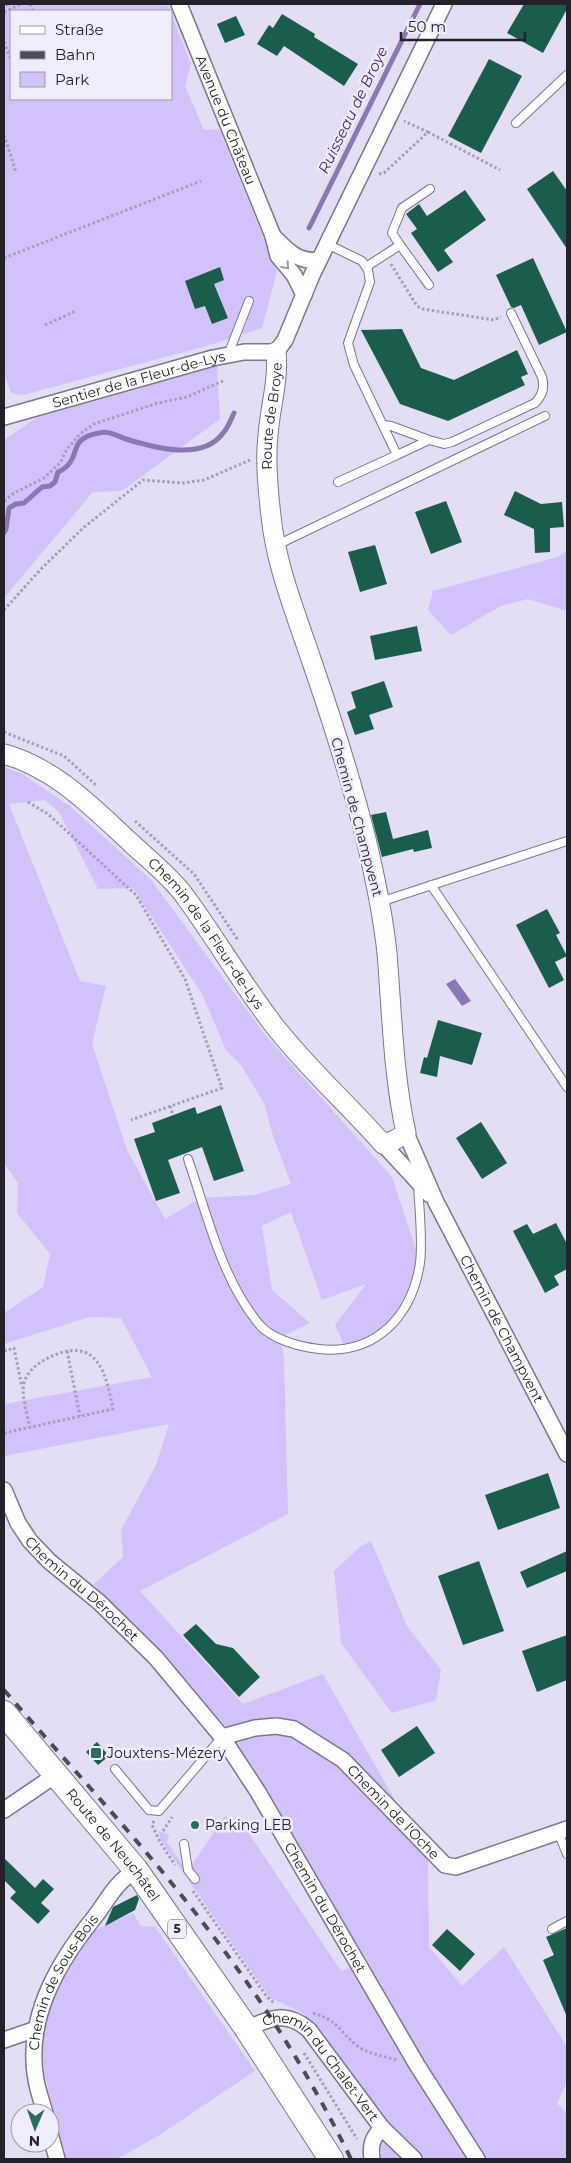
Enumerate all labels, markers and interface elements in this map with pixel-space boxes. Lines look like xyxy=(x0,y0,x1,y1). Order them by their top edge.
legend xyxy=(10,10,172,100)
scale bar xyxy=(401,10,525,42)
text: 50 m xyxy=(408,17,446,36)
text: Straße xyxy=(55,20,104,39)
water label: Ruisseau de Broye xyxy=(313,43,392,177)
text: Bahn xyxy=(55,45,95,64)
street label: Avenue du Château xyxy=(192,52,260,187)
text: Park xyxy=(55,70,89,89)
one-way arrow xyxy=(280,261,289,270)
street label: Sentier de la Fleur-de-Lys xyxy=(50,347,227,412)
street label: Route de Broye xyxy=(258,362,286,470)
street label: Chemin de Champvent xyxy=(327,735,387,899)
street label: Chemin de la Fleur-de-Lys xyxy=(144,854,268,1013)
street label: Chemin de Champvent xyxy=(456,1252,548,1406)
street label: Chemin du Dérochet xyxy=(21,1532,143,1645)
place label: Jouxtens-Mézery xyxy=(106,1744,226,1762)
marker: Jouxtens-Mézery xyxy=(89,1746,103,1760)
street label: Chemin de l'Oche xyxy=(343,1761,444,1863)
street label: Route de Neuchâtel xyxy=(62,1785,164,1905)
place label: Parking LEB xyxy=(205,1816,292,1834)
marker: Parking LEB xyxy=(189,1819,201,1831)
street label: Chemin du Dérochet xyxy=(280,1839,370,1976)
street label: Chemin de Sous-Bois xyxy=(25,1910,102,2051)
road number: 5 xyxy=(168,1920,186,1938)
street label: Chemin du Chalet-Vert xyxy=(260,2009,383,2125)
north arrow xyxy=(10,2103,60,2153)
text: N xyxy=(29,2132,41,2150)

